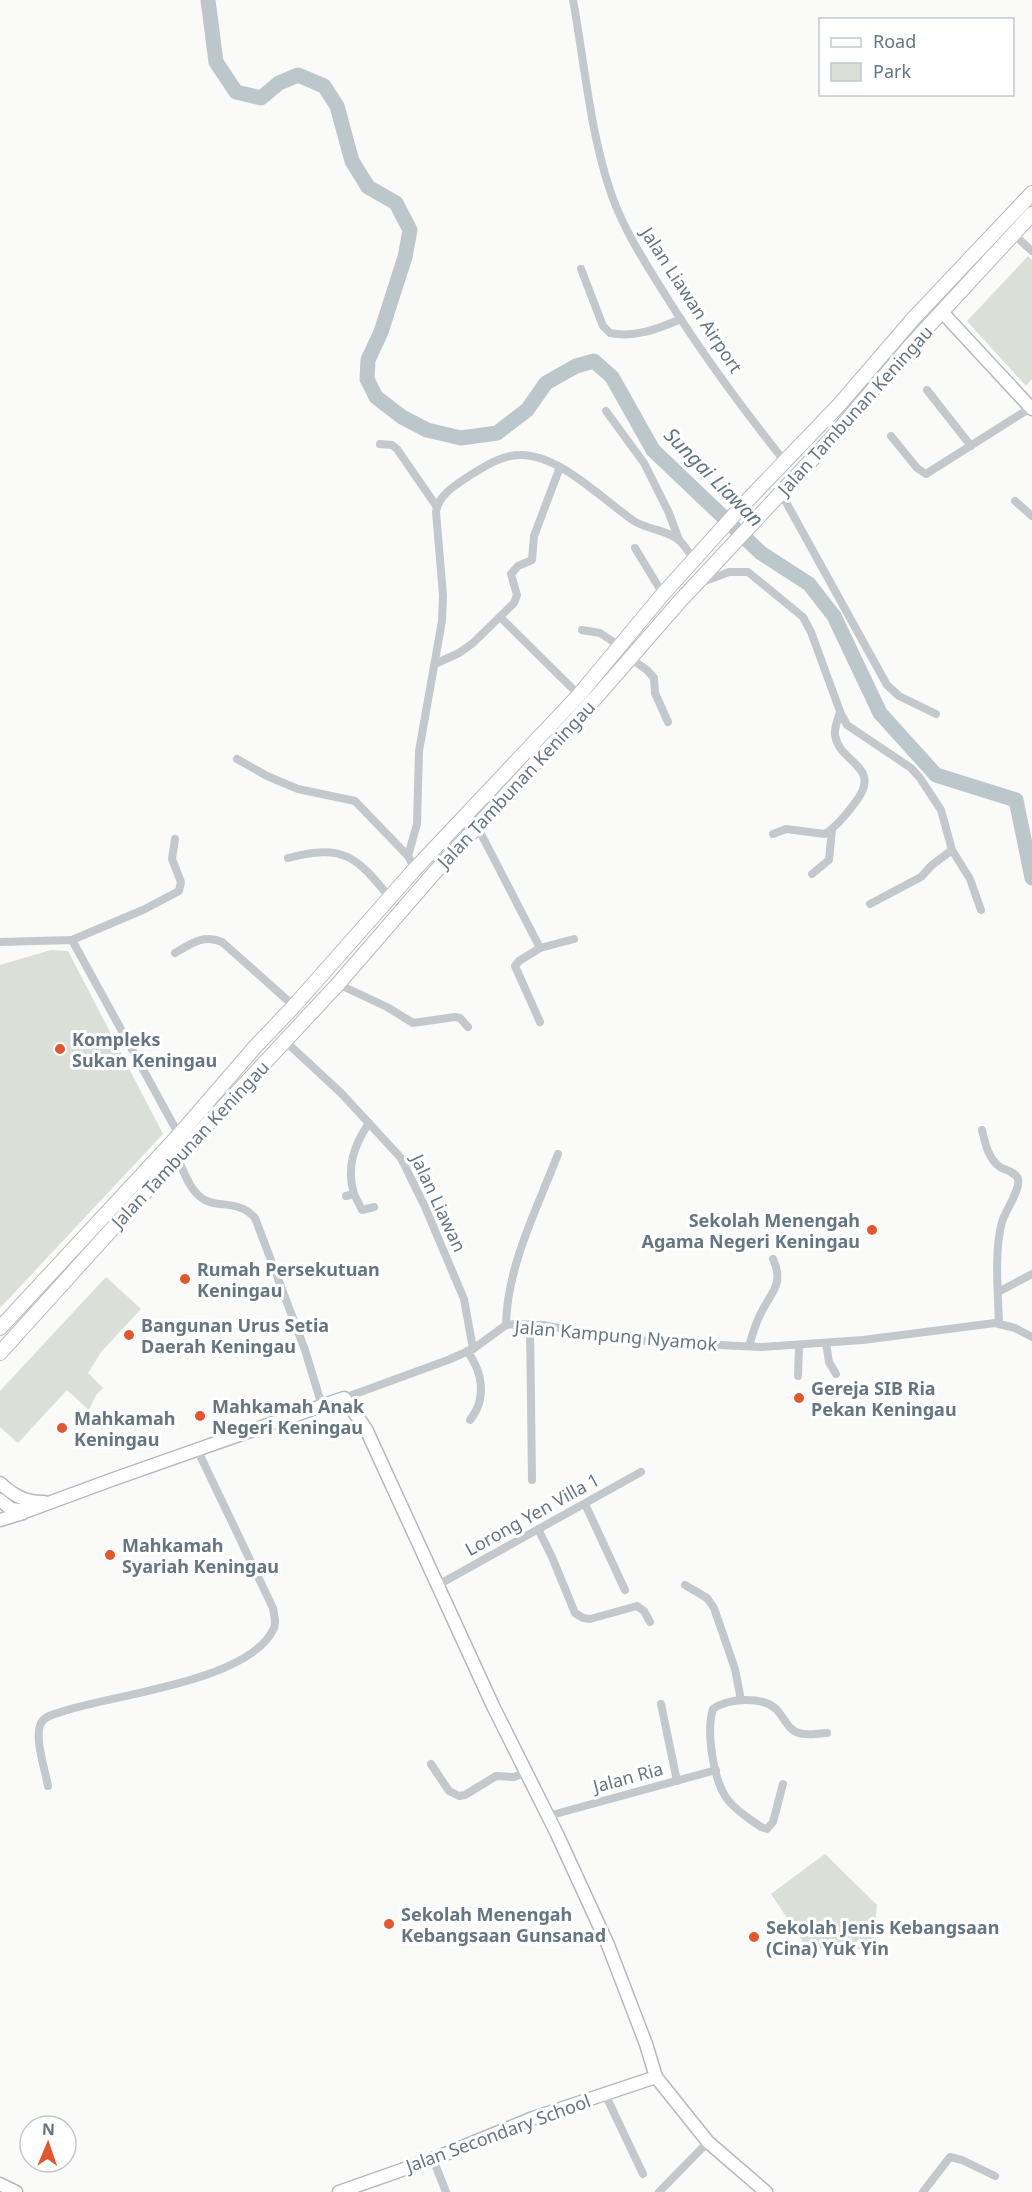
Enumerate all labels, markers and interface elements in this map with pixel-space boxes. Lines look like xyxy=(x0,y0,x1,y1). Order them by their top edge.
legend xyxy=(819,18,1014,96)
text: Road xyxy=(873,29,916,53)
text: Park xyxy=(873,59,911,83)
street label: Jalan Liawan Airport xyxy=(635,221,748,378)
street label: Jalan Tambunan Keningau xyxy=(771,320,938,502)
water label: Sungai Liawan xyxy=(658,421,770,533)
street label: Jalan Tambunan Keningau xyxy=(431,695,600,874)
place label: Kompleks Sukan Keningau xyxy=(72,1027,217,1072)
marker: Kompleks Sukan Keningau xyxy=(53,1042,67,1056)
street label: Jalan Tambunan Keningau xyxy=(105,1055,274,1234)
street label: Jalan Liawan xyxy=(405,1148,472,1256)
place label: Sekolah Menengah Agama Negeri Keningau xyxy=(641,1208,860,1253)
marker: Sekolah Menengah Agama Negeri Keningau xyxy=(865,1223,879,1237)
place label: Rumah Persekutuan Keningau xyxy=(197,1257,380,1302)
marker: Rumah Persekutuan Keningau xyxy=(178,1272,192,1286)
place label: Bangunan Urus Setia Daerah Keningau xyxy=(141,1313,329,1358)
street label: Jalan Kampung Nyamok xyxy=(512,1314,719,1356)
marker: Bangunan Urus Setia Daerah Keningau xyxy=(122,1328,136,1342)
place label: Gereja SIB Ria Pekan Keningau xyxy=(811,1376,957,1421)
marker: Gereja SIB Ria Pekan Keningau xyxy=(792,1391,806,1405)
place label: Mahkamah Anak Negeri Keningau xyxy=(212,1394,365,1439)
place label: Mahkamah Keningau xyxy=(74,1406,175,1451)
marker: Mahkamah Anak Negeri Keningau xyxy=(193,1409,207,1423)
marker: Mahkamah Keningau xyxy=(55,1421,69,1435)
street label: Lorong Yen Villa 1 xyxy=(460,1467,604,1561)
place label: Mahkamah Syariah Keningau xyxy=(122,1533,279,1578)
marker: Mahkamah Syariah Keningau xyxy=(103,1548,117,1562)
street label: Jalan Ria xyxy=(588,1756,666,1798)
place label: Sekolah Menengah Kebangsaan Gunsanad xyxy=(401,1902,606,1947)
place label: Sekolah Jenis Kebangsaan (Cina) Yuk Yin xyxy=(766,1915,999,1960)
marker: Sekolah Menengah Kebangsaan Gunsanad xyxy=(382,1917,396,1931)
marker: Sekolah Jenis Kebangsaan (Cina) Yuk Yin xyxy=(747,1930,761,1944)
street label: Jalan Secondary School xyxy=(400,2088,594,2178)
north arrow xyxy=(18,2114,78,2174)
text: N xyxy=(42,2118,55,2140)

